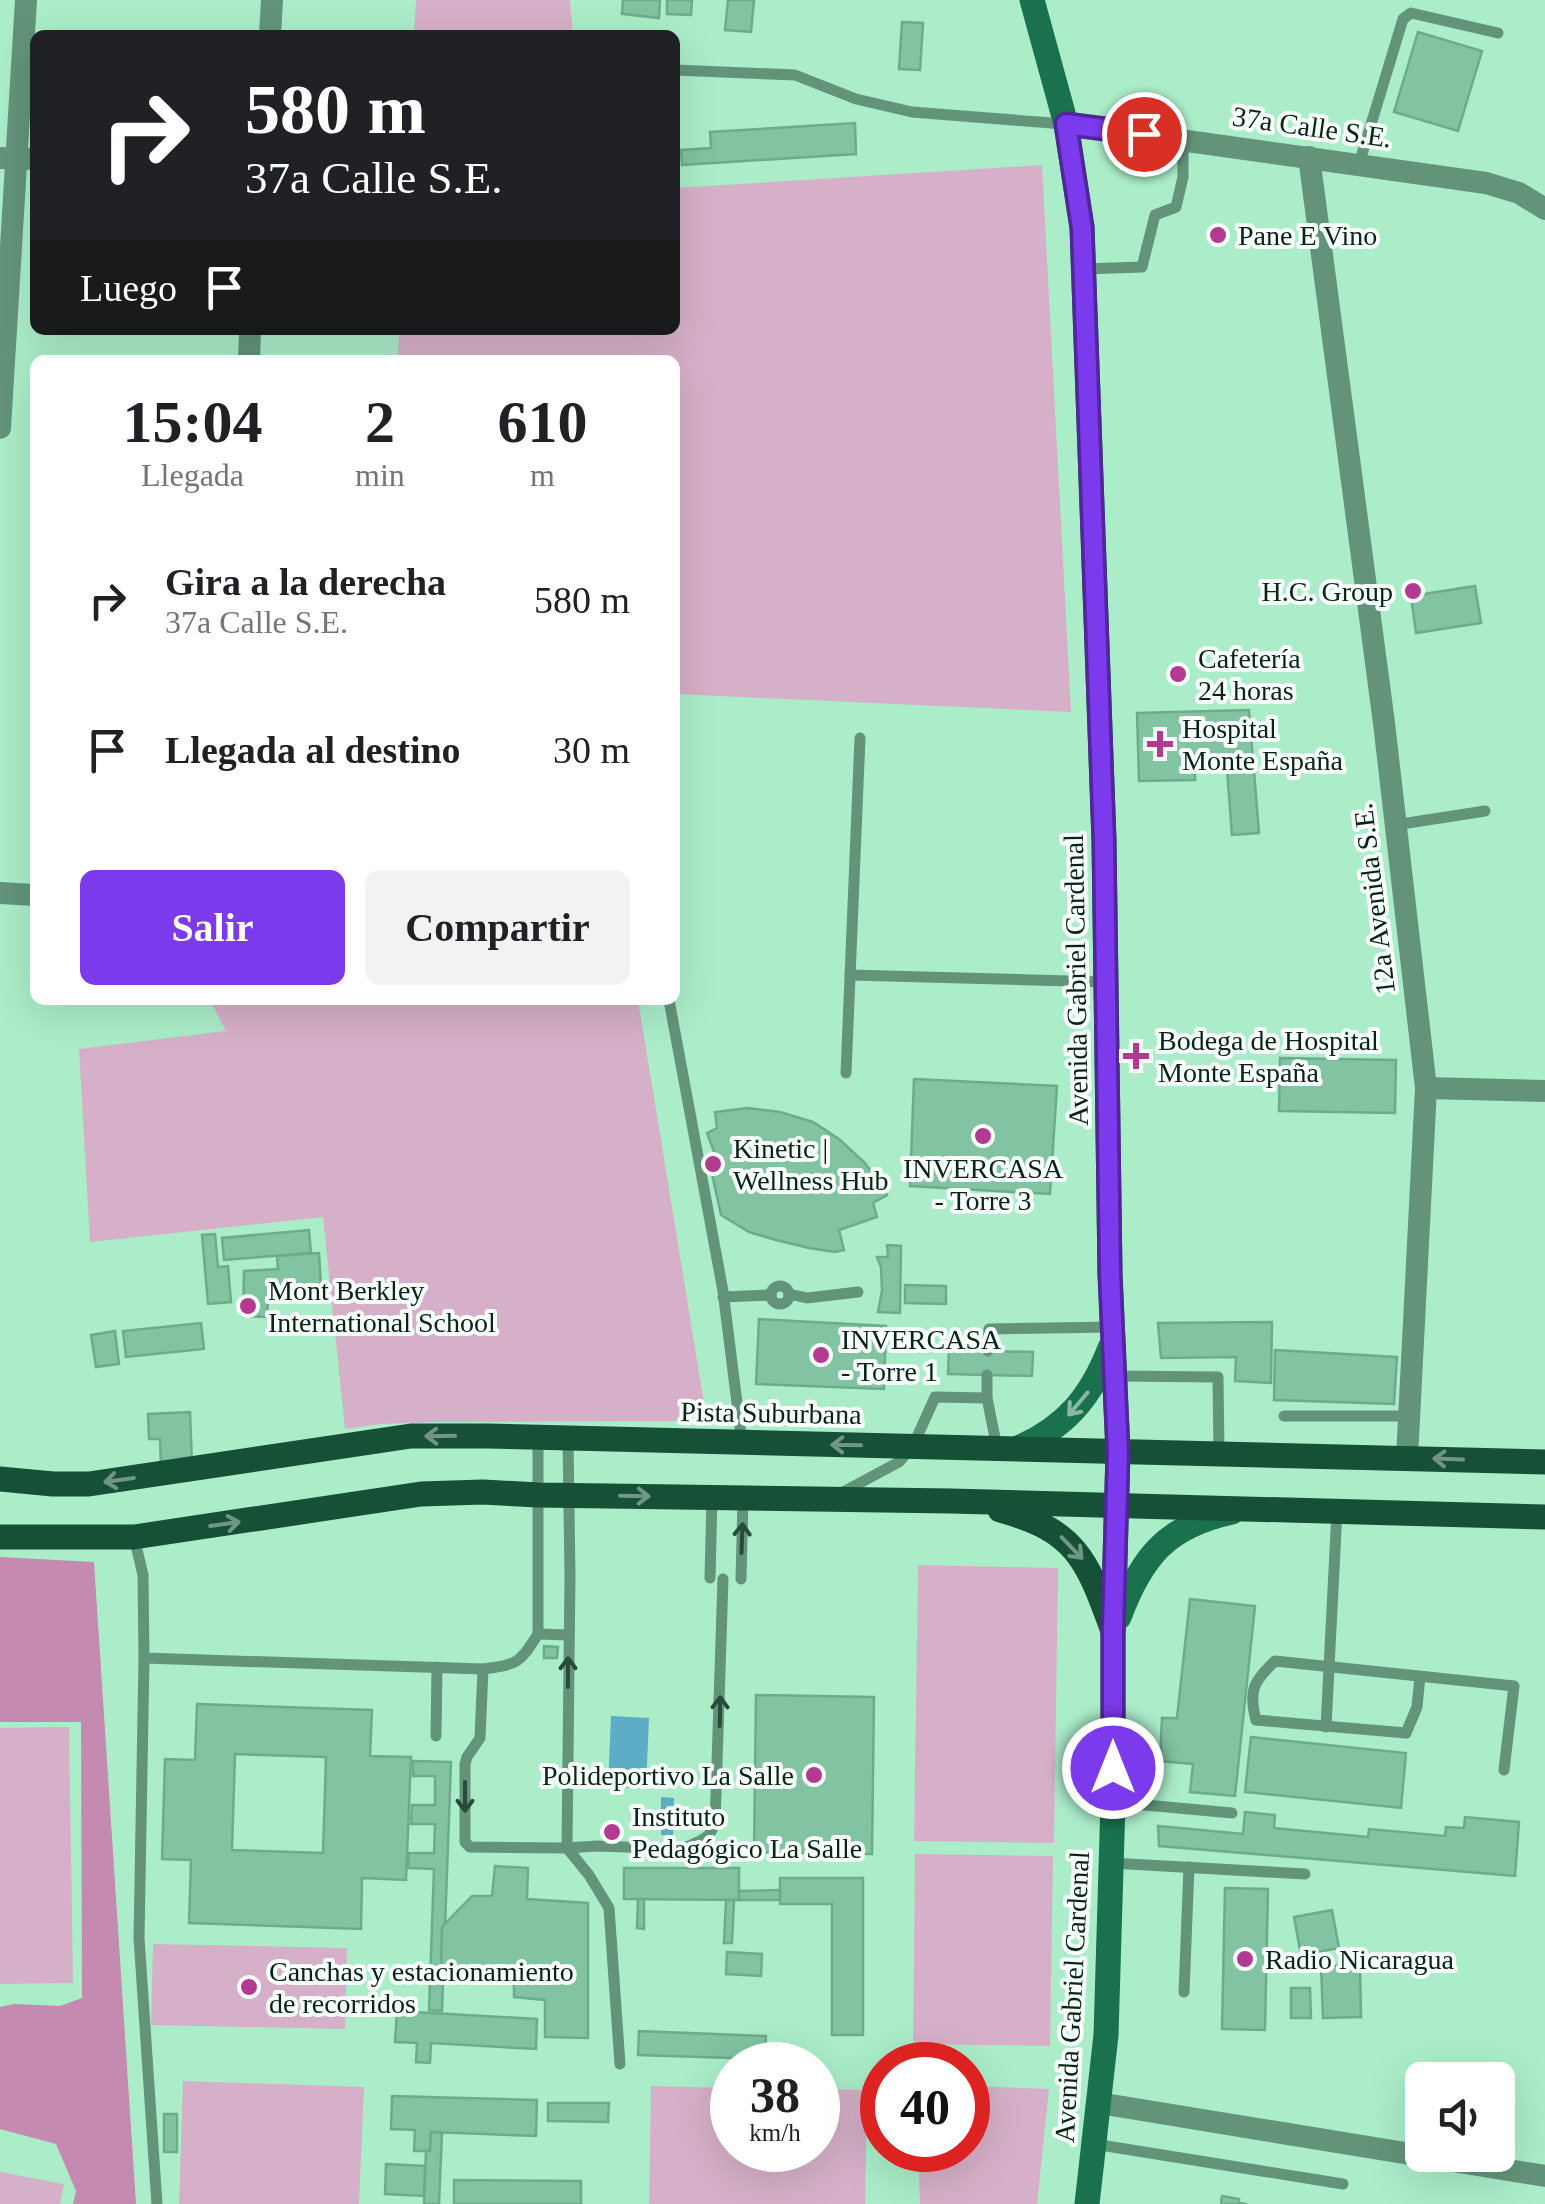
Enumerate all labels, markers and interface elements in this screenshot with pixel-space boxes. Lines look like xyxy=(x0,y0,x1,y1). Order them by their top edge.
icon: right xyxy=(80,70,210,200)
text: 580 m xyxy=(245,71,426,148)
pin xyxy=(1102,92,1187,177)
street label: 37a Calle S.E. xyxy=(1231,101,1393,153)
icon: arrive xyxy=(1117,107,1172,162)
text: 37a Calle S.E. xyxy=(245,153,502,203)
place label: Pane E Vino xyxy=(1238,220,1377,251)
marker: Pane E Vino xyxy=(1207,224,1229,246)
icon: arrive xyxy=(197,260,252,315)
text: Luego xyxy=(80,267,177,309)
text: 15:04 xyxy=(123,389,263,455)
text: 2 xyxy=(365,389,395,455)
text: 610 xyxy=(497,389,587,455)
text: Llegada xyxy=(141,457,244,493)
text: min xyxy=(355,457,405,493)
text: m xyxy=(530,457,555,493)
text: Gira a la derecha xyxy=(165,561,446,603)
icon: right xyxy=(80,573,135,628)
place label: H.C. Group xyxy=(1262,576,1393,607)
text: 580 m xyxy=(534,579,630,621)
marker: H.C. Group xyxy=(1402,580,1424,602)
text: 37a Calle S.E. xyxy=(165,604,348,640)
place label: Cafetería 24 horas xyxy=(1198,643,1301,706)
marker: Cafetería 24 horas xyxy=(1167,663,1189,685)
place label: Hospital Monte España xyxy=(1182,713,1344,776)
icon: arrive xyxy=(80,723,135,778)
text: Llegada al destino xyxy=(165,729,461,771)
text: 30 m xyxy=(553,729,630,771)
marker: Hospital Monte España xyxy=(1147,731,1173,757)
street label: 12a Avenida S.E. xyxy=(1347,802,1401,996)
street label: Avenida Gabriel Cardenal xyxy=(1058,834,1094,1126)
button: Salir xyxy=(80,870,345,985)
button: Compartir xyxy=(365,870,630,985)
place label: Bodega de Hospital Monte España xyxy=(1158,1025,1379,1088)
marker: Bodega de Hospital Monte España xyxy=(1123,1043,1149,1069)
marker: INVERCASA - Torre 3 xyxy=(972,1125,994,1147)
place label: Kinetic | Wellness Hub xyxy=(733,1133,889,1196)
marker: Kinetic | Wellness Hub xyxy=(702,1153,724,1175)
place label: INVERCASA - Torre 3 xyxy=(903,1153,1064,1216)
place label: Mont Berkley International School xyxy=(268,1275,496,1338)
marker: Mont Berkley International School xyxy=(237,1295,259,1317)
place label: INVERCASA - Torre 1 xyxy=(841,1324,1002,1387)
marker: INVERCASA - Torre 1 xyxy=(810,1344,832,1366)
one-way arrow xyxy=(1067,1391,1089,1417)
street label: Pista Suburbana xyxy=(680,1396,862,1430)
one-way arrow xyxy=(425,1426,458,1446)
one-way arrow xyxy=(830,1435,862,1454)
one-way arrow xyxy=(1432,1450,1464,1469)
one-way arrow xyxy=(103,1471,135,1489)
one-way arrow xyxy=(618,1486,651,1506)
one-way arrow xyxy=(208,1514,240,1532)
one-way arrow xyxy=(733,1523,752,1555)
one-way arrow xyxy=(1060,1535,1084,1559)
one-way arrow xyxy=(558,1656,578,1688)
one-way arrow xyxy=(710,1695,729,1727)
position arrow xyxy=(1061,1716,1165,1820)
place label: Polideportivo La Salle xyxy=(542,1760,794,1791)
marker: Polideportivo La Salle xyxy=(803,1764,825,1786)
one-way arrow xyxy=(456,1780,474,1812)
place label: Instituto Pedagógico La Salle xyxy=(632,1801,862,1864)
marker: Instituto Pedagógico La Salle xyxy=(601,1821,623,1843)
street label: Avenida Gabriel Cardenal xyxy=(1049,1850,1095,2144)
place label: Radio Nicaragua xyxy=(1265,1944,1454,1975)
marker: Radio Nicaragua xyxy=(1234,1948,1256,1970)
place label: Canchas y estacionamiento de recorridos xyxy=(269,1956,574,2019)
marker: Canchas y estacionamiento de recorridos xyxy=(238,1976,260,1998)
speed limit sign: 40 xyxy=(860,2042,990,2172)
map controls xyxy=(1405,2062,1515,2172)
button: sound xyxy=(1405,2062,1515,2172)
text: 38 xyxy=(750,2067,800,2123)
text: km/h xyxy=(749,2119,801,2146)

